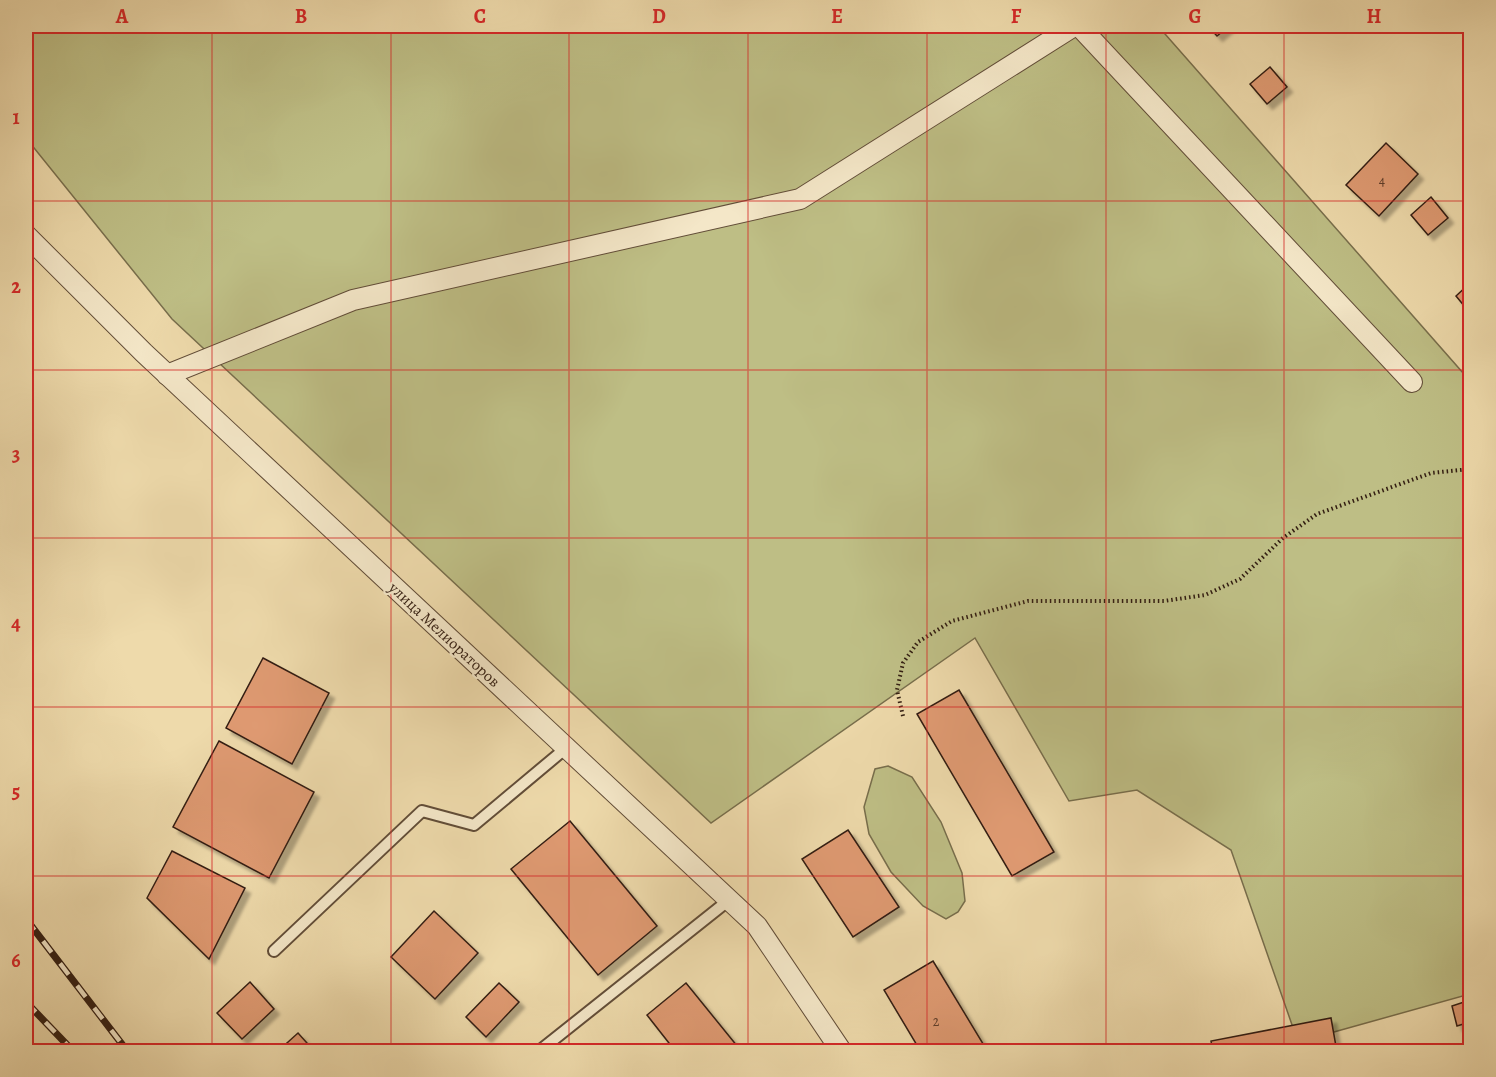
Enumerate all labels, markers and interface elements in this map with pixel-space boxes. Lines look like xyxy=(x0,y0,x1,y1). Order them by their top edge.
text: A xyxy=(115,3,129,30)
text: B xyxy=(295,3,307,30)
text: C xyxy=(474,3,486,30)
text: D xyxy=(652,3,666,30)
text: E xyxy=(831,3,843,30)
text: F xyxy=(1011,3,1022,30)
text: G xyxy=(1188,3,1202,30)
text: H xyxy=(1367,3,1382,30)
text: 1 xyxy=(12,104,20,131)
house number: 4 xyxy=(1379,171,1385,190)
text: 2 xyxy=(11,273,21,300)
text: 3 xyxy=(12,441,20,468)
street label: улица Мелиораторов xyxy=(383,577,505,692)
text: 4 xyxy=(11,610,21,637)
text: 5 xyxy=(12,778,20,805)
text: 6 xyxy=(11,947,21,974)
house number: 2 xyxy=(933,1012,940,1031)

